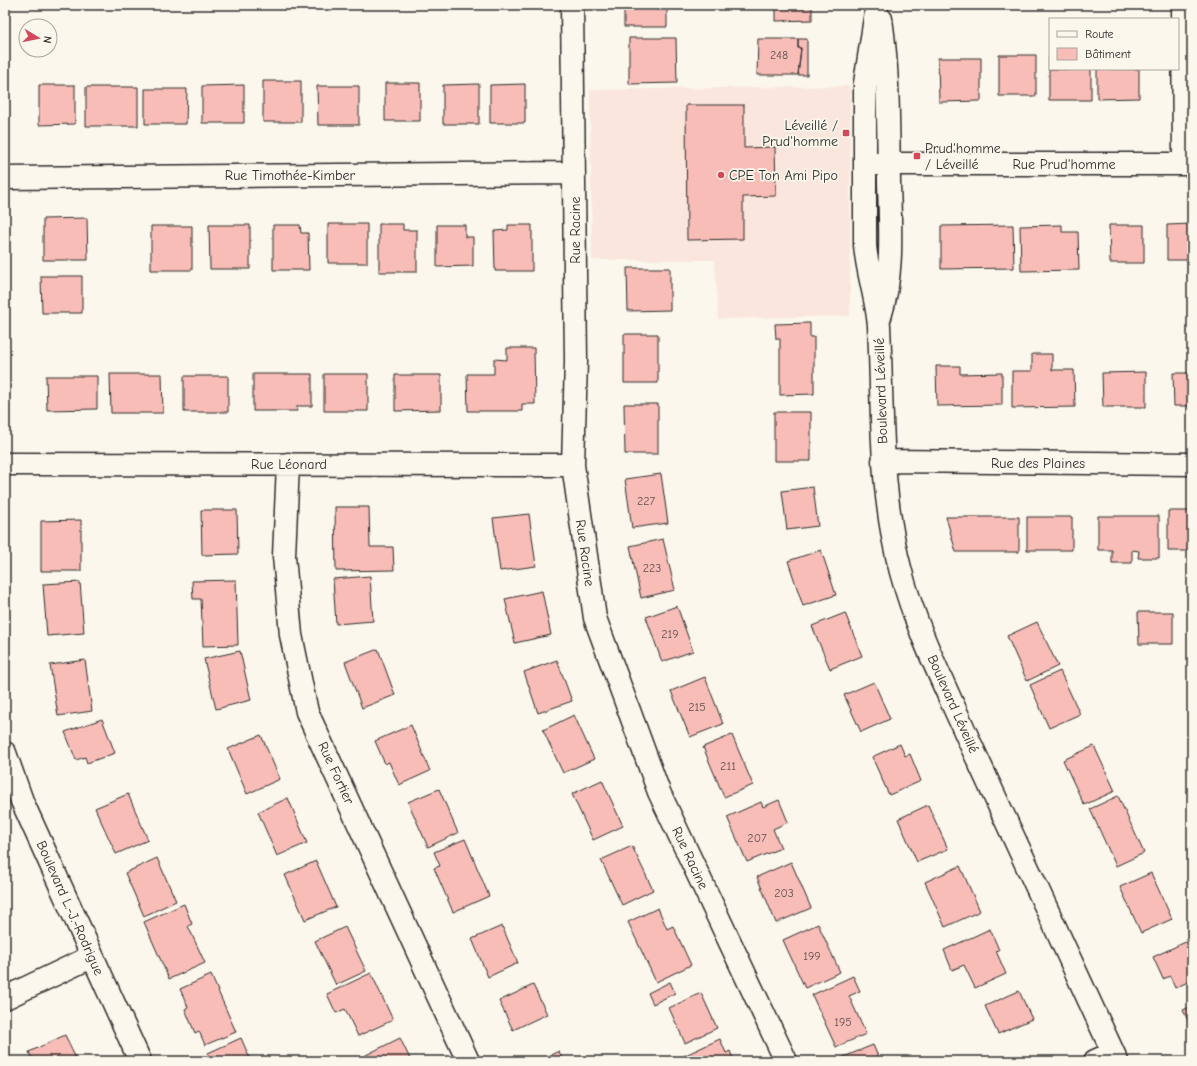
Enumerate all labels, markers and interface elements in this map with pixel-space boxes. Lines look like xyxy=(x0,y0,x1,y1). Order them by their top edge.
north arrow xyxy=(18,18,58,58)
legend xyxy=(1049,18,1179,70)
text: Route xyxy=(1085,27,1114,41)
text: N xyxy=(40,35,54,44)
text: Bâtiment xyxy=(1085,47,1131,61)
house number: 248 xyxy=(770,48,788,62)
place label: Léveillé / Prud'homme xyxy=(762,117,838,150)
marker: Léveillé / Prud'homme xyxy=(841,128,851,138)
place label: Prud'homme / Léveillé xyxy=(925,140,1001,173)
marker: Prud'homme / Léveillé xyxy=(912,151,922,161)
street label: Rue Prud'homme xyxy=(1013,156,1115,173)
street label: Rue Timothée-Kimber xyxy=(225,167,356,184)
place label: CPE Ton Ami Pipo xyxy=(729,167,838,184)
marker: CPE Ton Ami Pipo xyxy=(716,170,726,180)
street label: Rue Racine xyxy=(567,196,584,264)
street label: Boulevard Léveillé xyxy=(871,338,891,444)
street label: Rue des Plaines xyxy=(991,455,1085,472)
street label: Rue Léonard xyxy=(251,456,327,473)
house number: 227 xyxy=(637,494,655,508)
street label: Rue Racine xyxy=(572,519,598,587)
house number: 223 xyxy=(643,561,661,575)
house number: 219 xyxy=(661,627,679,641)
street label: Boulevard Léveillé xyxy=(924,652,982,756)
house number: 215 xyxy=(688,700,706,714)
street label: Rue Fortier xyxy=(314,739,358,807)
house number: 211 xyxy=(720,759,736,773)
street label: Rue Racine xyxy=(668,824,712,892)
house number: 207 xyxy=(747,831,767,845)
street label: Boulevard L.-J.-Rodrigue xyxy=(33,838,107,978)
house number: 203 xyxy=(774,886,794,900)
house number: 199 xyxy=(803,949,821,963)
house number: 195 xyxy=(834,1015,852,1029)

